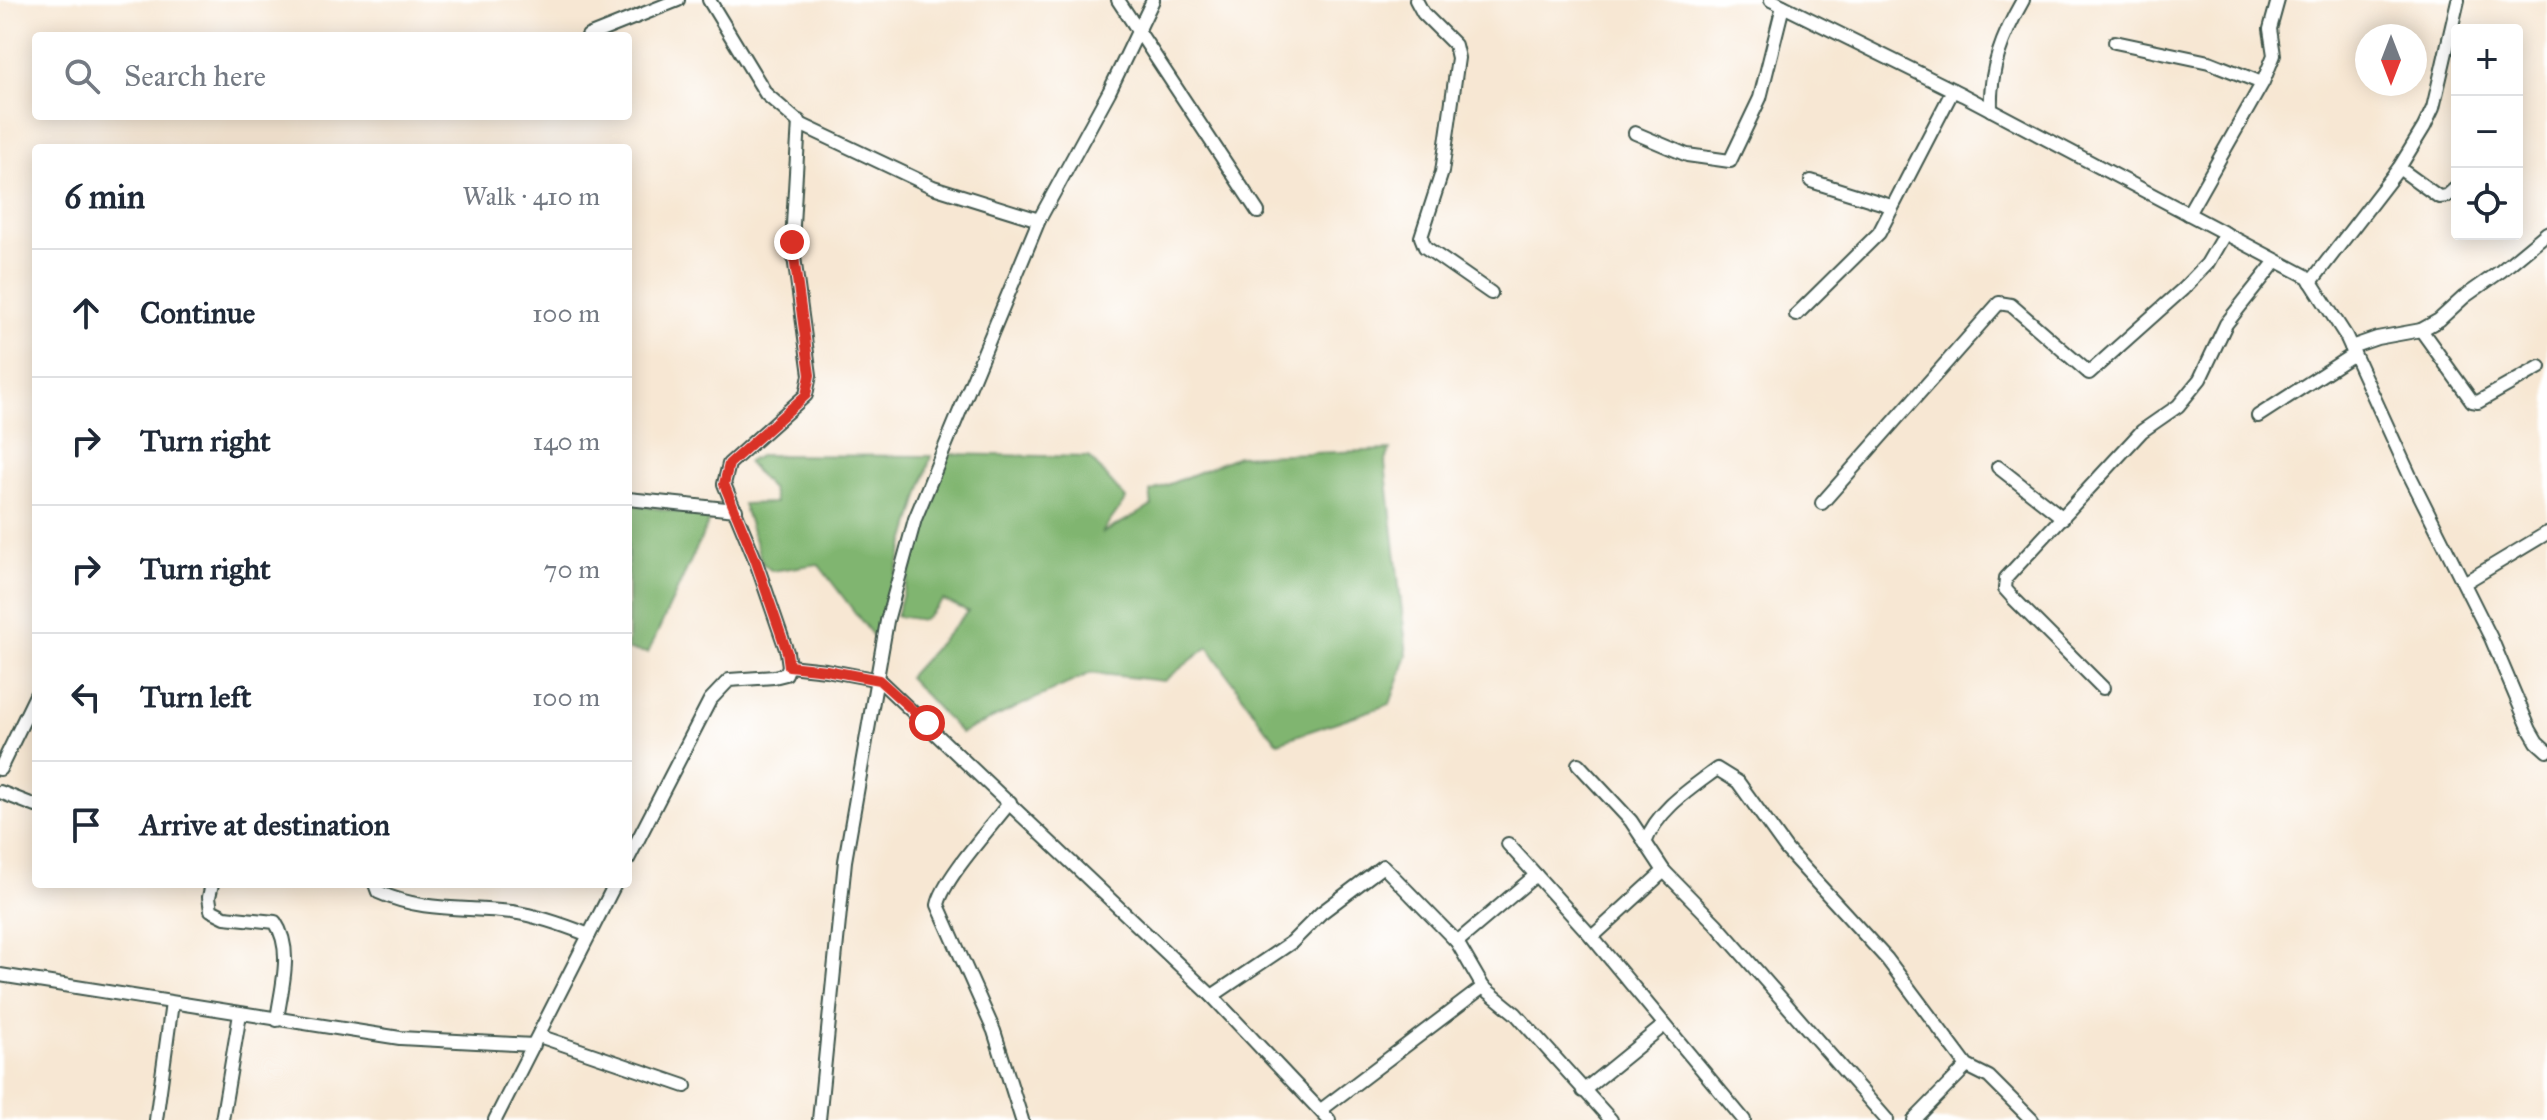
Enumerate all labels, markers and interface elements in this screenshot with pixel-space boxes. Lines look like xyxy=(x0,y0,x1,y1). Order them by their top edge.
north arrow xyxy=(2355,24,2427,96)
map controls xyxy=(2451,24,2523,240)
button: + xyxy=(2451,24,2523,96)
search box xyxy=(32,32,632,120)
icon: search xyxy=(60,54,104,98)
text: Search here xyxy=(124,58,266,94)
button: − xyxy=(2451,96,2523,168)
button: locate xyxy=(2451,168,2523,240)
text: 6 min xyxy=(64,176,145,217)
text: Walk · 410 m xyxy=(462,180,600,212)
route end xyxy=(774,224,810,260)
icon: ahead xyxy=(64,291,108,335)
text: Continue xyxy=(140,295,255,331)
text: 100 m xyxy=(532,297,600,329)
icon: right xyxy=(64,419,108,463)
text: Turn right xyxy=(140,423,271,459)
text: 140 m xyxy=(533,425,600,457)
icon: right xyxy=(64,547,108,591)
text: Turn right xyxy=(140,551,271,587)
text: 70 m xyxy=(544,553,600,585)
icon: left xyxy=(64,675,108,719)
text: Turn left xyxy=(140,679,251,715)
text: 100 m xyxy=(532,681,600,713)
route start xyxy=(909,705,945,741)
icon: arrive xyxy=(64,803,108,847)
text: Arrive at destination xyxy=(140,807,390,843)

